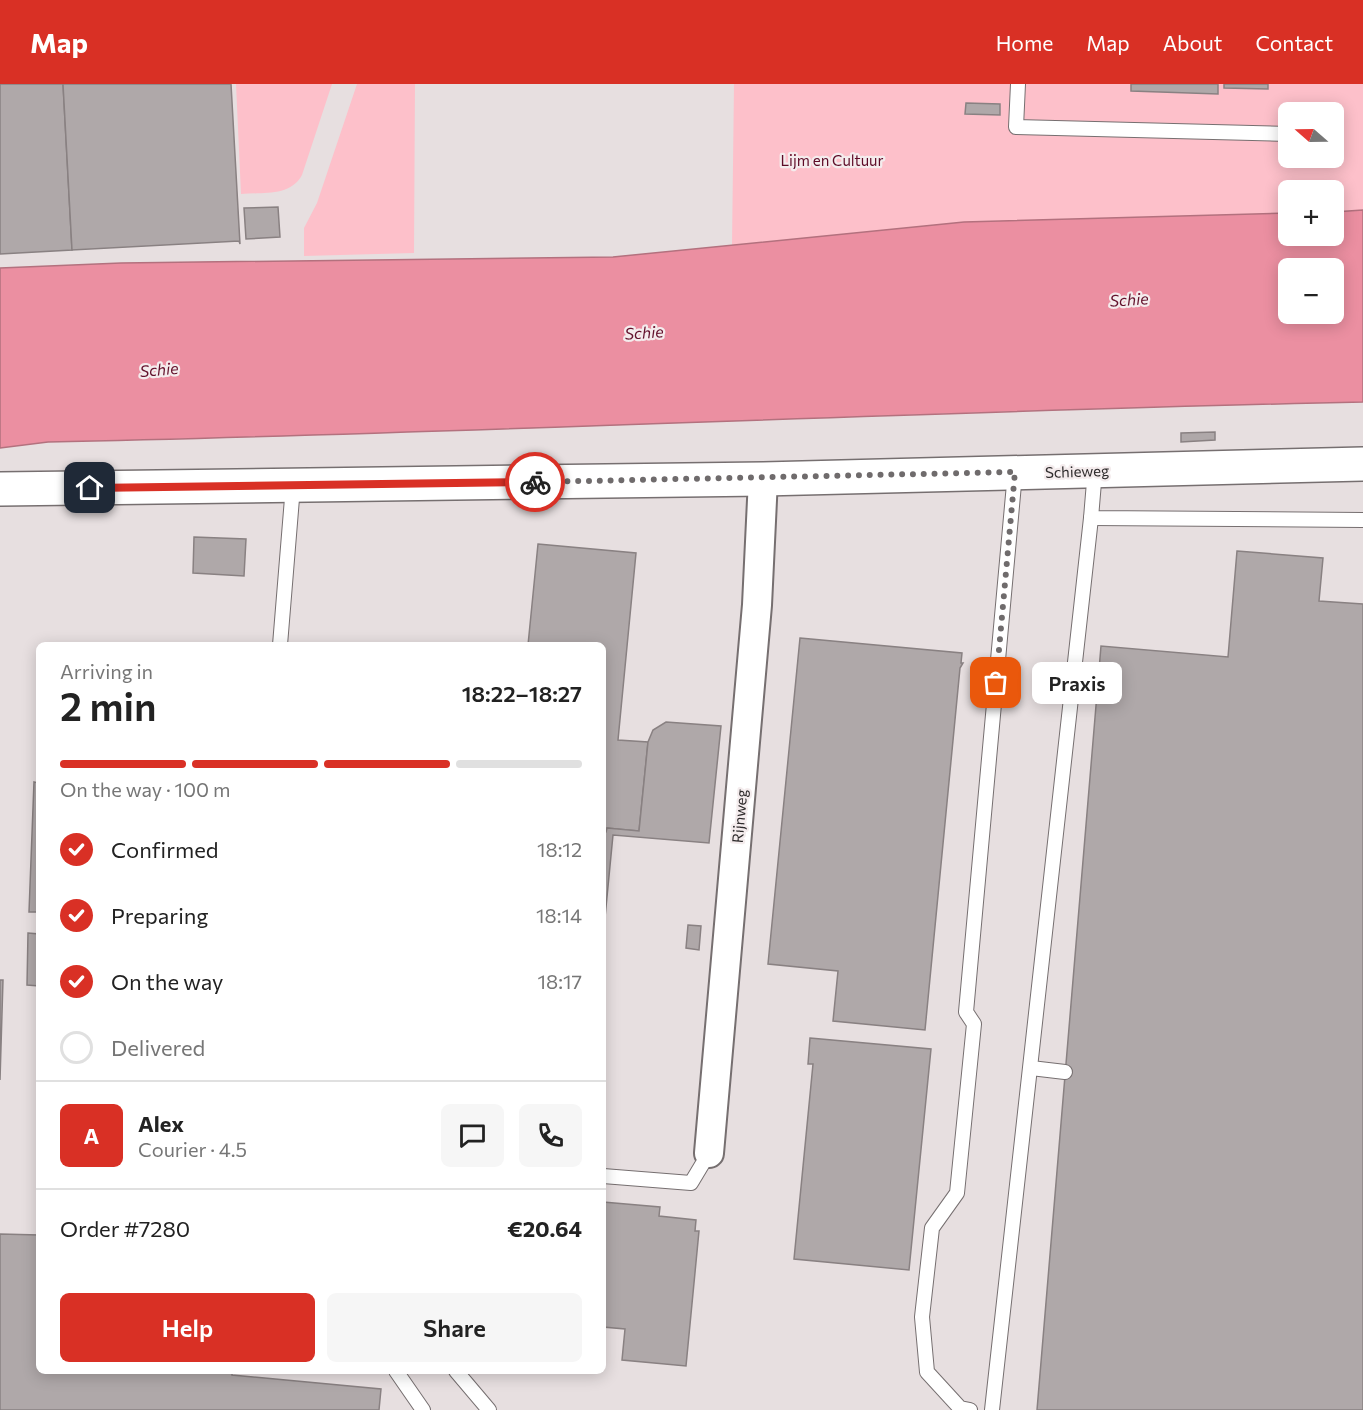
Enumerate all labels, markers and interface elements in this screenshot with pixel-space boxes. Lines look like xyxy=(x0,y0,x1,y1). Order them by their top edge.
text: Map xyxy=(30,25,88,59)
text: Home xyxy=(996,30,1053,55)
text: Map xyxy=(1086,30,1130,55)
text: About xyxy=(1163,30,1222,55)
text: Contact xyxy=(1255,30,1333,55)
north arrow xyxy=(1278,102,1344,168)
map controls xyxy=(1278,102,1344,324)
park label: Lijm en Cultuur xyxy=(781,151,883,169)
button: + xyxy=(1278,180,1344,246)
button: − xyxy=(1278,258,1344,324)
water label: Schie xyxy=(1109,288,1150,310)
water label: Schie xyxy=(624,321,665,343)
water label: Schie xyxy=(139,358,180,380)
courier xyxy=(505,452,565,512)
street label: Schieweg xyxy=(1045,461,1109,481)
pin xyxy=(64,462,115,513)
icon: bike xyxy=(519,466,552,499)
icon: home xyxy=(73,471,106,504)
pin xyxy=(970,657,1021,708)
text: Arriving in xyxy=(60,659,153,683)
callout: Praxis xyxy=(1032,662,1122,704)
icon: bag xyxy=(979,666,1012,699)
text: Praxis xyxy=(1048,671,1106,695)
text: 18:22–18:27 xyxy=(462,680,582,707)
text: 2 min xyxy=(60,681,157,729)
text: On the way · 100 m xyxy=(60,777,230,801)
street label: Rijnweg xyxy=(728,788,750,844)
icon: check xyxy=(60,833,93,866)
text: Confirmed xyxy=(111,836,218,863)
text: 18:12 xyxy=(537,837,582,861)
icon: check xyxy=(60,899,93,932)
text: Preparing xyxy=(111,902,208,929)
text: 18:14 xyxy=(536,903,582,927)
icon: check xyxy=(60,965,93,998)
text: On the way xyxy=(111,968,223,995)
text: 18:17 xyxy=(537,969,582,993)
text: Delivered xyxy=(111,1034,205,1061)
button: chat xyxy=(441,1104,504,1167)
button: phone xyxy=(519,1104,582,1167)
text: Alex xyxy=(138,1110,184,1137)
text: A xyxy=(84,1122,99,1149)
text: Courier · 4.5 xyxy=(138,1137,247,1161)
text: Order #7280 xyxy=(60,1215,190,1242)
text: €20.64 xyxy=(507,1215,582,1242)
button: Help xyxy=(60,1293,315,1362)
button: Share xyxy=(327,1293,582,1362)

